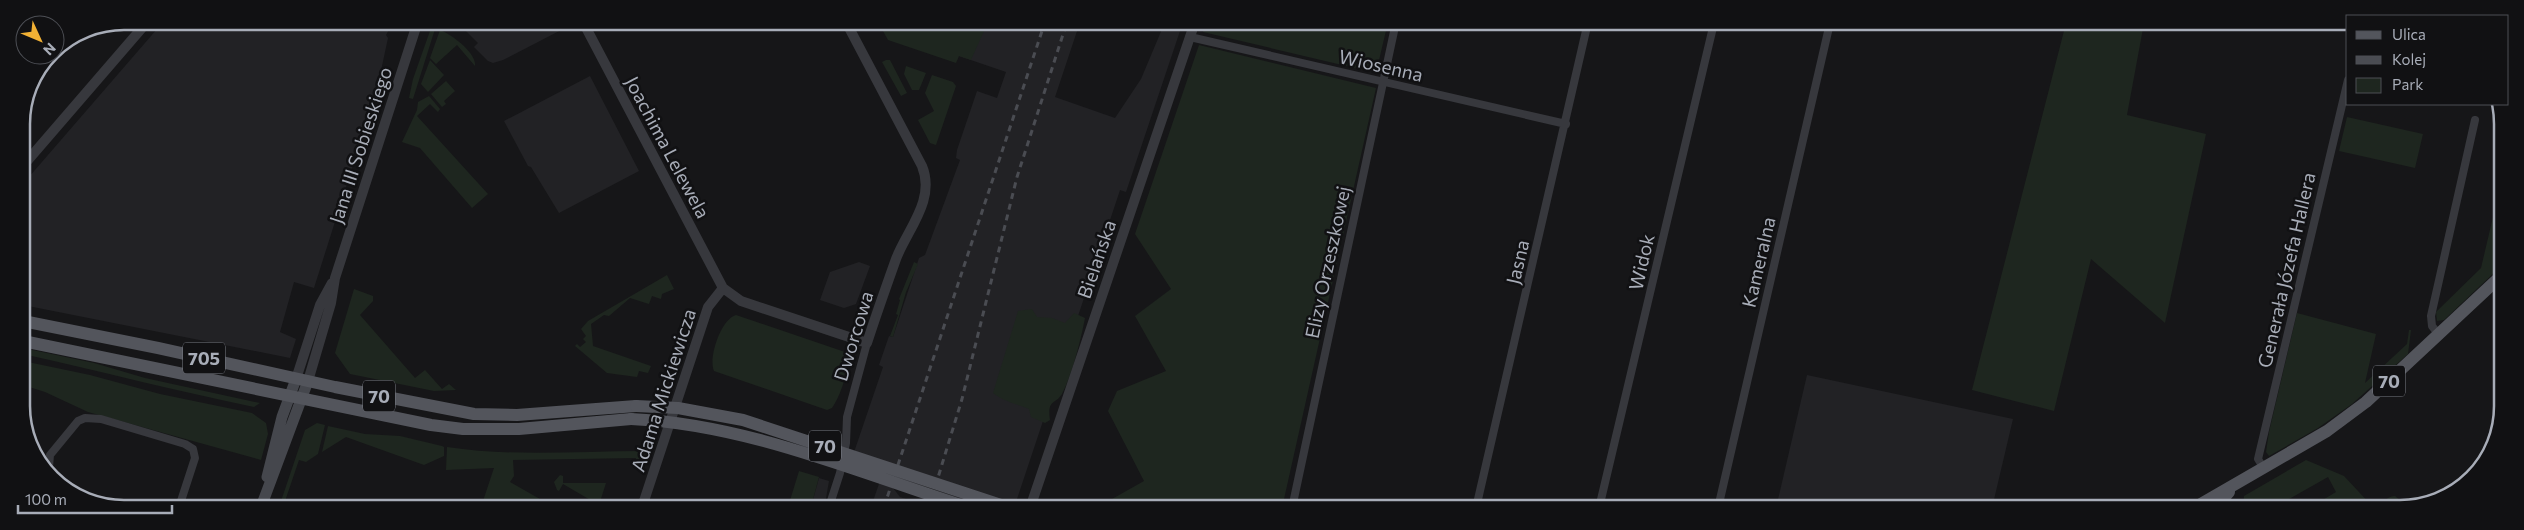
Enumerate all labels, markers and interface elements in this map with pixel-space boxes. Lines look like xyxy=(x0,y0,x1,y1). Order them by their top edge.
north arrow xyxy=(15,15,65,65)
legend xyxy=(2346,15,2509,105)
text: Ulica xyxy=(2392,25,2426,43)
text: N xyxy=(40,40,59,59)
street label: Wiosenna xyxy=(1337,44,1425,86)
text: Kolej xyxy=(2392,50,2426,68)
street label: Jana III Sobieskiego xyxy=(324,64,396,226)
street label: Joachima Lelewela xyxy=(621,72,715,222)
text: Park xyxy=(2392,75,2423,93)
street label: Generała Józefa Hallera xyxy=(2252,170,2320,370)
street label: Elizy Orzeszkowej xyxy=(1300,184,1354,340)
street label: Kameralna xyxy=(1736,214,1780,310)
street label: Bielańska xyxy=(1072,217,1120,301)
street label: Widok xyxy=(1623,232,1659,292)
street label: Jasna xyxy=(1501,238,1533,286)
street label: Dworcowa xyxy=(828,288,878,384)
street label: Adama Mickiewicza xyxy=(626,306,700,474)
road number: 705 xyxy=(183,342,225,373)
road number: 70 xyxy=(2373,366,2405,396)
road number: 70 xyxy=(363,381,395,412)
road number: 70 xyxy=(809,431,841,462)
scale bar xyxy=(18,482,171,514)
text: 100 m xyxy=(25,490,67,508)

